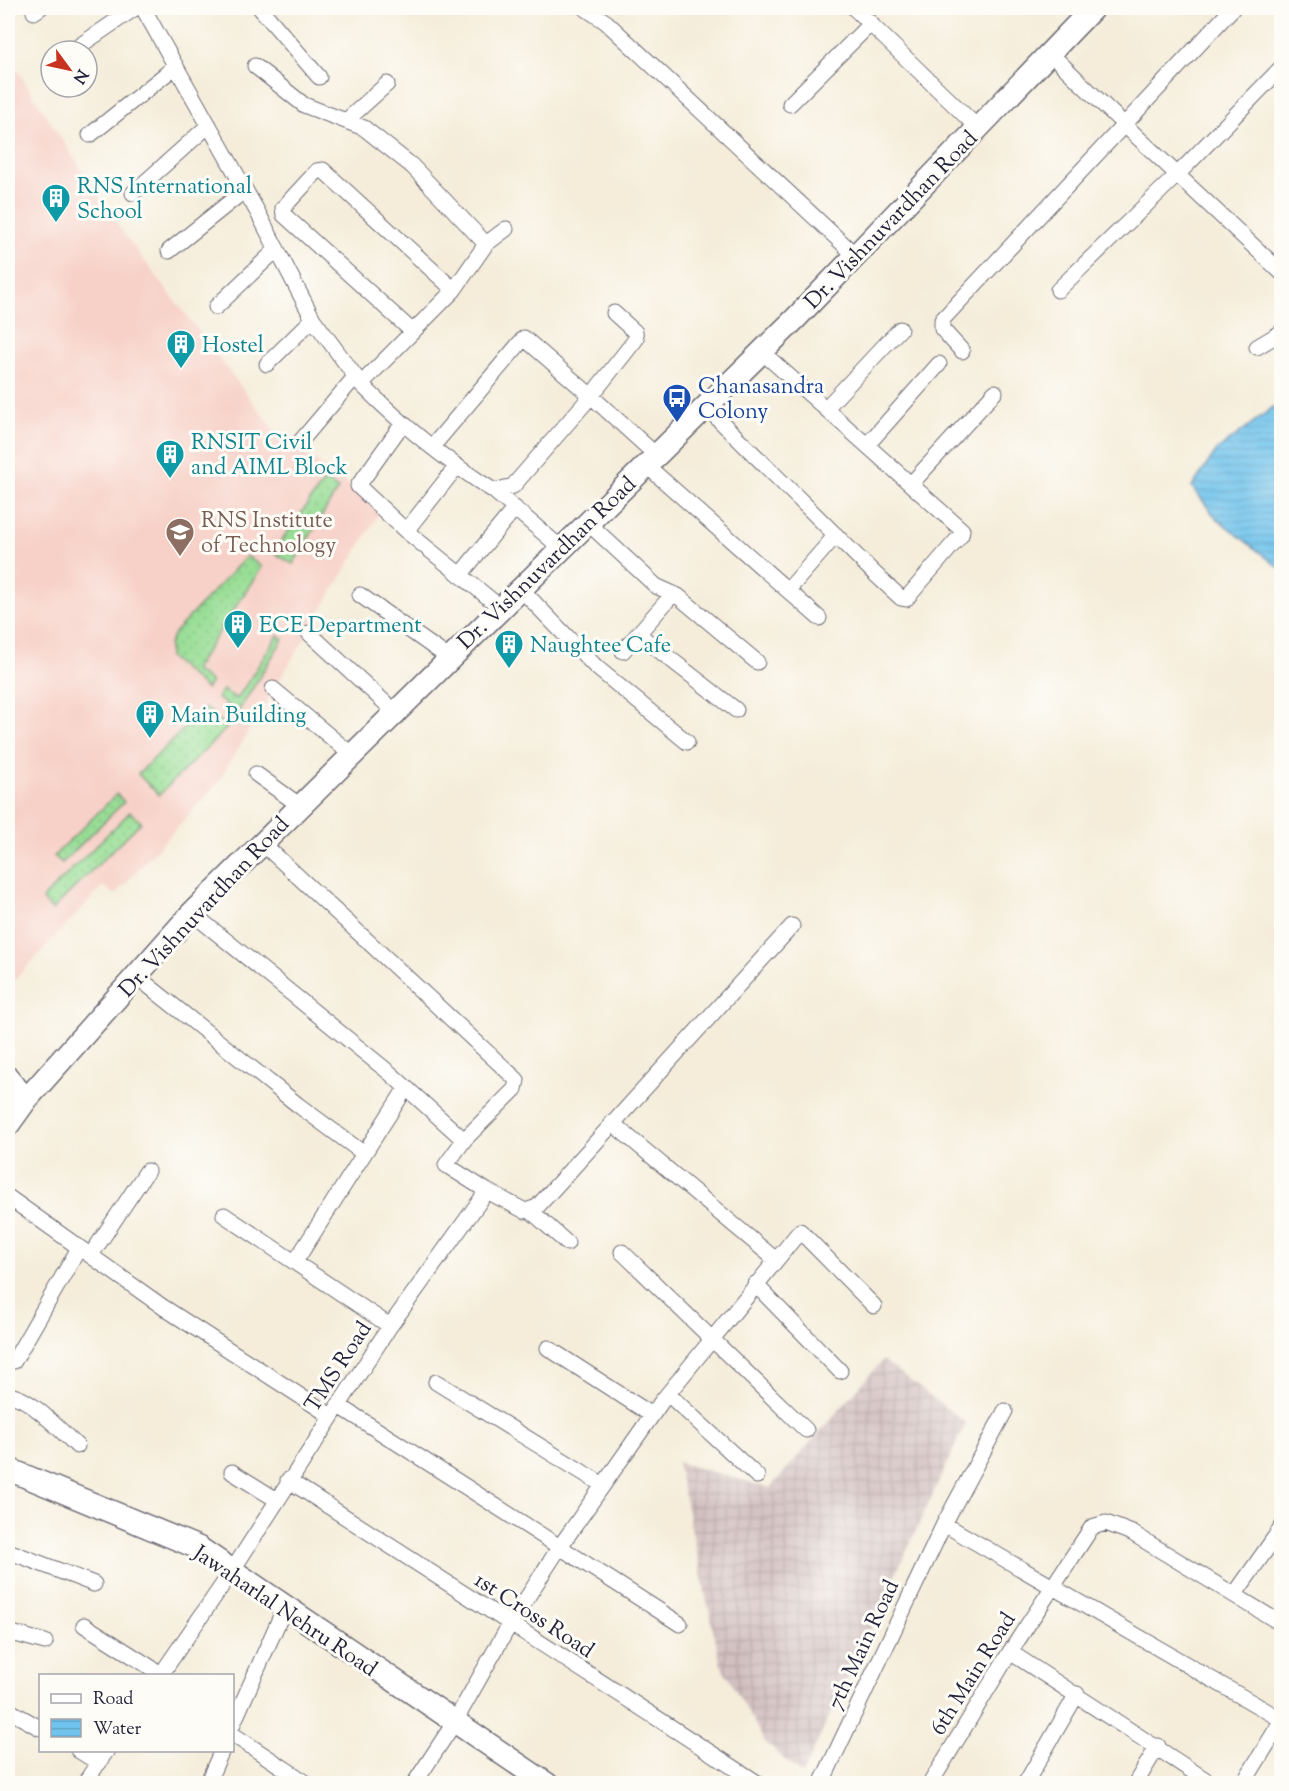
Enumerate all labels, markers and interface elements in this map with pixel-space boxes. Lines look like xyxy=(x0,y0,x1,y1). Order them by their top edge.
north arrow xyxy=(39,39,99,99)
text: N xyxy=(66,64,93,88)
street label: Dr. Vishnuvardhan Road xyxy=(798,124,986,318)
place label: RNS International School xyxy=(77,172,252,229)
building icon: RNS International School xyxy=(40,182,72,224)
building icon: Hostel xyxy=(165,328,197,370)
place label: Hostel xyxy=(202,331,264,363)
place label: Chanasandra Colony xyxy=(698,372,824,429)
bus stop icon: Chanasandra Colony xyxy=(661,382,693,424)
place label: RNSIT Civil and AIML Block xyxy=(191,428,348,485)
building icon: RNSIT Civil and AIML Block xyxy=(154,438,186,480)
street label: Dr. Vishnuvardhan Road xyxy=(451,470,645,658)
place label: RNS Institute of Technology xyxy=(201,506,336,563)
school or university icon: RNS Institute of Technology xyxy=(164,516,196,558)
building icon: ECE Department xyxy=(222,608,254,650)
place label: ECE Department xyxy=(259,611,422,643)
building icon: Naughtee Cafe xyxy=(493,628,525,670)
place label: Naughtee Cafe xyxy=(530,631,671,663)
building icon: Main Building xyxy=(134,698,166,740)
place label: Main Building xyxy=(171,701,306,733)
street label: Dr. Vishnuvardhan Road xyxy=(112,810,298,1006)
street label: TMS Road xyxy=(298,1316,381,1419)
street label: Jawaharlal Nehru Road xyxy=(185,1538,383,1686)
street label: 1st Cross Road xyxy=(467,1566,600,1667)
street label: 7th Main Road xyxy=(821,1575,909,1715)
street label: 6th Main Road xyxy=(924,1607,1025,1742)
legend xyxy=(39,1674,234,1752)
text: Road xyxy=(93,1687,133,1713)
text: Water xyxy=(93,1717,142,1743)

